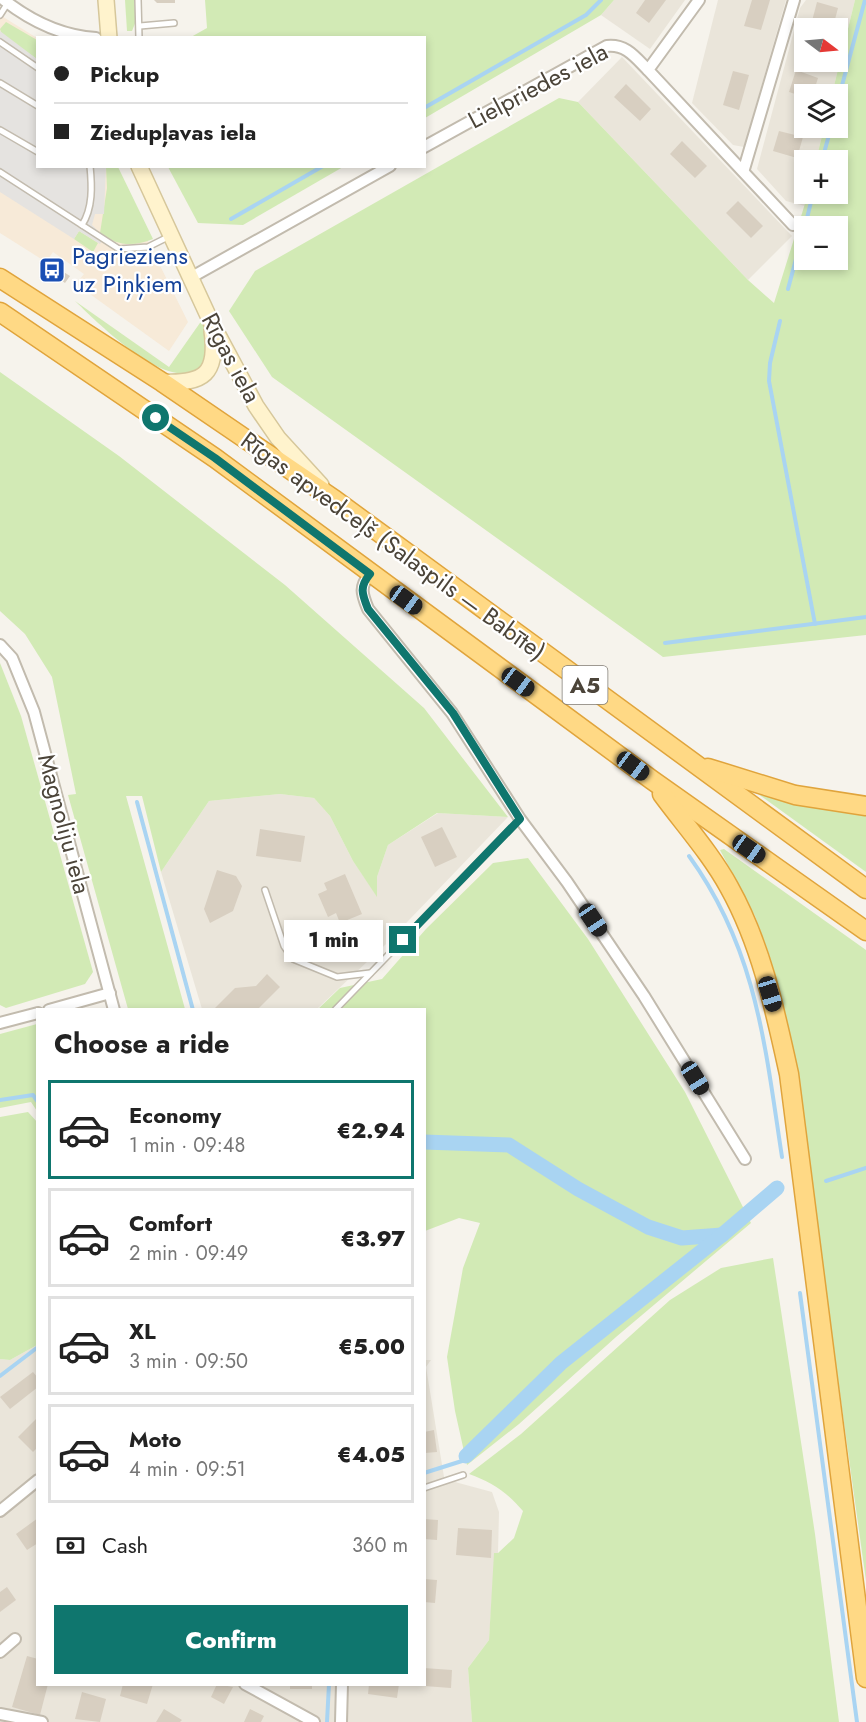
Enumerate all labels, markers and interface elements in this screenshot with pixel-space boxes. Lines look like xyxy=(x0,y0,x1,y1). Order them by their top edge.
north arrow xyxy=(794,18,848,72)
map controls xyxy=(794,18,848,270)
street label: Lielpriedes iela xyxy=(462,34,614,137)
text: Pickup xyxy=(90,58,159,90)
button: layers xyxy=(794,84,848,138)
text: Ziedupļavas iela xyxy=(90,116,256,148)
button: + xyxy=(794,150,848,204)
button: − xyxy=(794,216,848,270)
place label: Pagrieziens uz Piņķiem xyxy=(72,238,188,301)
bus stop icon: Pagrieziens uz Piņķiem xyxy=(37,255,67,285)
street label: Rīgas iela xyxy=(193,307,270,409)
route start xyxy=(142,404,169,431)
street label: Rīgas apvedceļš (Salaspils — Babīte) xyxy=(234,423,553,668)
car xyxy=(386,582,426,618)
car xyxy=(498,664,538,700)
road number: A5 xyxy=(562,666,608,704)
car xyxy=(613,748,653,784)
street label: Magnoliju iela xyxy=(29,750,100,898)
car xyxy=(729,831,769,867)
car xyxy=(575,900,611,940)
callout: 1 min xyxy=(283,919,382,961)
text: 1 min xyxy=(308,926,359,955)
route end xyxy=(389,926,416,953)
car xyxy=(756,974,784,1014)
text: Choose a ride xyxy=(54,1024,229,1063)
car xyxy=(678,1058,712,1098)
text: Economy xyxy=(129,1099,221,1131)
icon: car xyxy=(57,1103,111,1157)
text: €2.94 xyxy=(336,1114,405,1146)
text: 1 min · 09:48 xyxy=(129,1131,245,1160)
text: Comfort xyxy=(129,1207,212,1239)
icon: car xyxy=(57,1211,111,1265)
text: €3.97 xyxy=(341,1222,405,1254)
text: 2 min · 09:49 xyxy=(129,1239,248,1268)
text: XL xyxy=(129,1315,156,1347)
icon: car xyxy=(57,1319,111,1373)
text: €5.00 xyxy=(338,1330,405,1362)
text: 3 min · 09:50 xyxy=(129,1347,248,1376)
text: Moto xyxy=(129,1423,182,1455)
icon: car xyxy=(57,1427,111,1481)
text: €4.05 xyxy=(337,1438,405,1470)
text: 4 min · 09:51 xyxy=(129,1455,246,1484)
icon: cash xyxy=(54,1529,87,1562)
text: Cash xyxy=(102,1529,148,1561)
text: 360 m xyxy=(352,1531,408,1560)
button: Confirm xyxy=(54,1605,408,1674)

